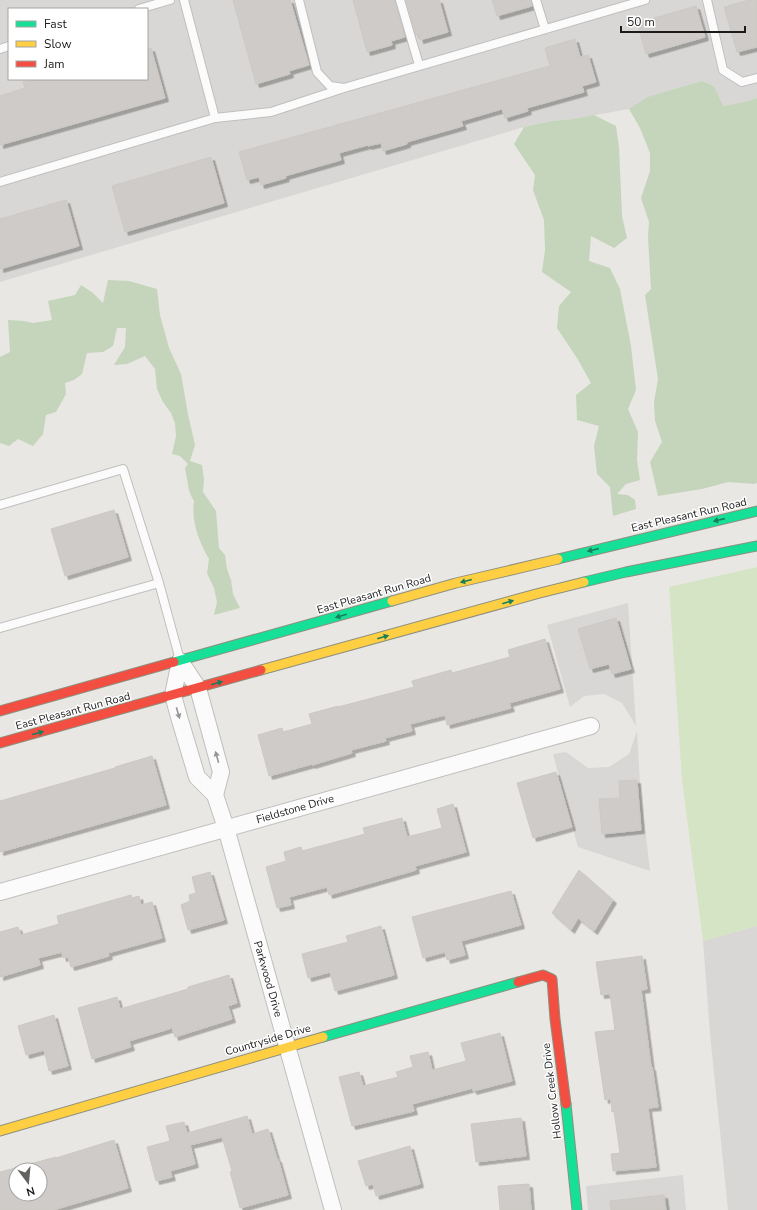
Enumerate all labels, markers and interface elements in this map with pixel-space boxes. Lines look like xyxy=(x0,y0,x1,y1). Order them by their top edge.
legend xyxy=(8,8,148,80)
scale bar xyxy=(621,8,745,34)
text: 50 m xyxy=(627,14,655,30)
text: Fast xyxy=(44,16,67,32)
text: Slow xyxy=(44,36,72,52)
text: Jam xyxy=(43,56,65,72)
street label: East Pleasant Run Road xyxy=(630,494,748,536)
one-way arrow xyxy=(713,517,725,523)
one-way arrow xyxy=(586,548,599,554)
street label: East Pleasant Run Road xyxy=(315,571,433,617)
one-way arrow xyxy=(460,578,472,584)
one-way arrow xyxy=(502,599,514,605)
one-way arrow xyxy=(335,613,347,619)
one-way arrow xyxy=(377,634,389,640)
one-way arrow xyxy=(211,680,223,686)
street label: East Pleasant Run Road xyxy=(14,688,132,734)
one-way arrow xyxy=(175,707,181,719)
one-way arrow xyxy=(32,730,44,736)
one-way arrow xyxy=(214,751,220,763)
street label: Fieldstone Drive xyxy=(254,791,336,827)
street label: Parkwood Drive xyxy=(250,939,286,1019)
street label: Countryside Drive xyxy=(224,1021,313,1059)
street label: Hollow Creek Drive xyxy=(539,1042,565,1140)
north arrow xyxy=(8,1162,48,1202)
text: N xyxy=(25,1183,37,1199)

